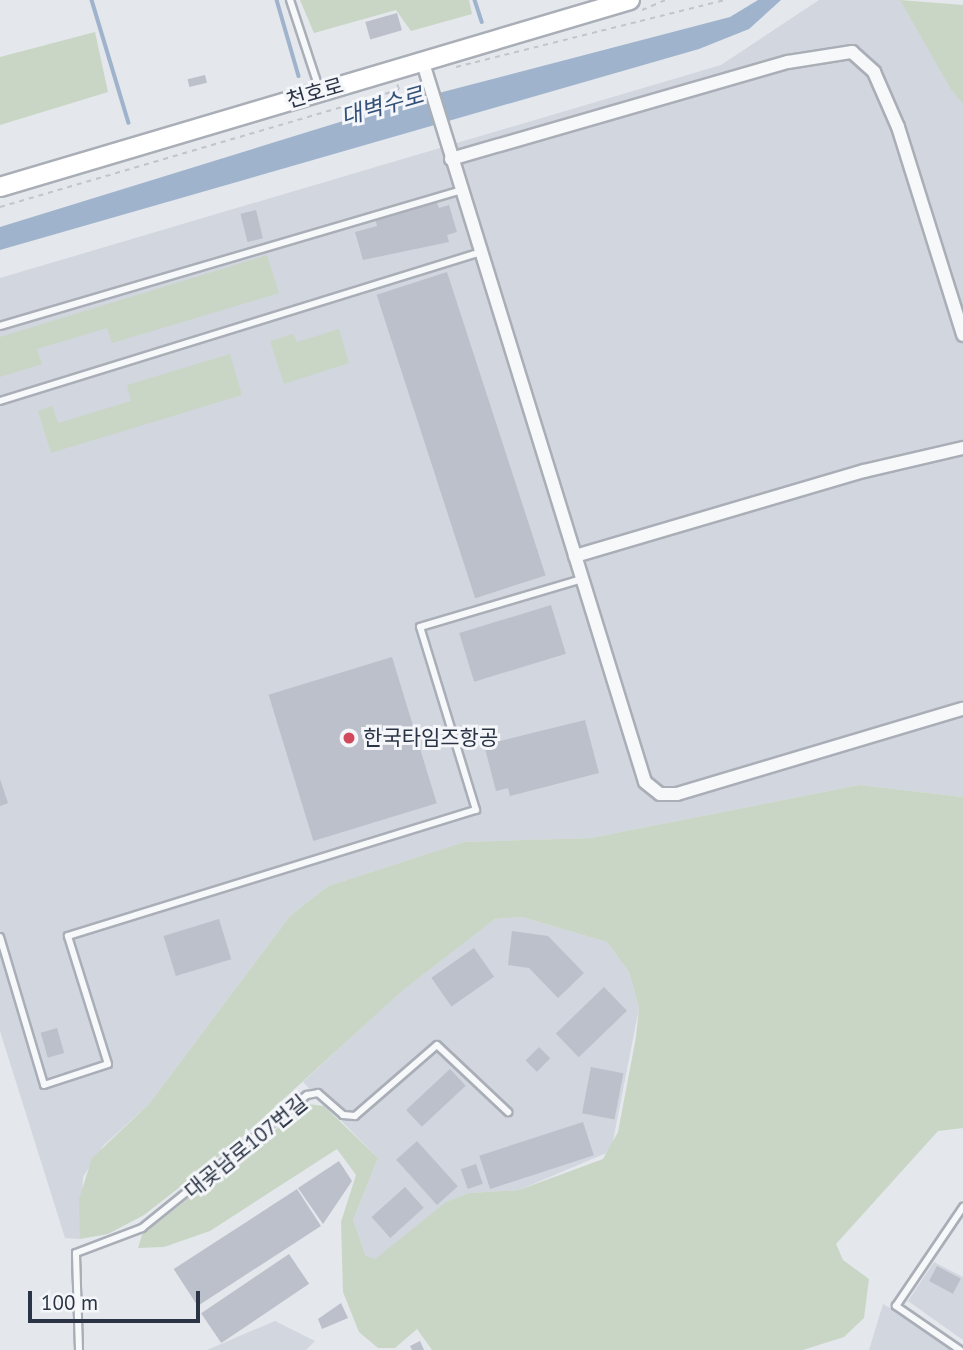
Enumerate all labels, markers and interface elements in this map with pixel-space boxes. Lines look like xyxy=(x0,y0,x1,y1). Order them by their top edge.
street label: 천호로 xyxy=(284,73,346,113)
water label: 대벽수로 xyxy=(338,81,426,131)
place label: 한국타임즈항공 xyxy=(363,725,498,751)
marker: 한국타임즈항공 xyxy=(341,730,357,746)
street label: 대곶남로107번길 xyxy=(180,1090,312,1204)
scale bar xyxy=(32,1276,203,1320)
text: 100 m xyxy=(41,1289,98,1316)

